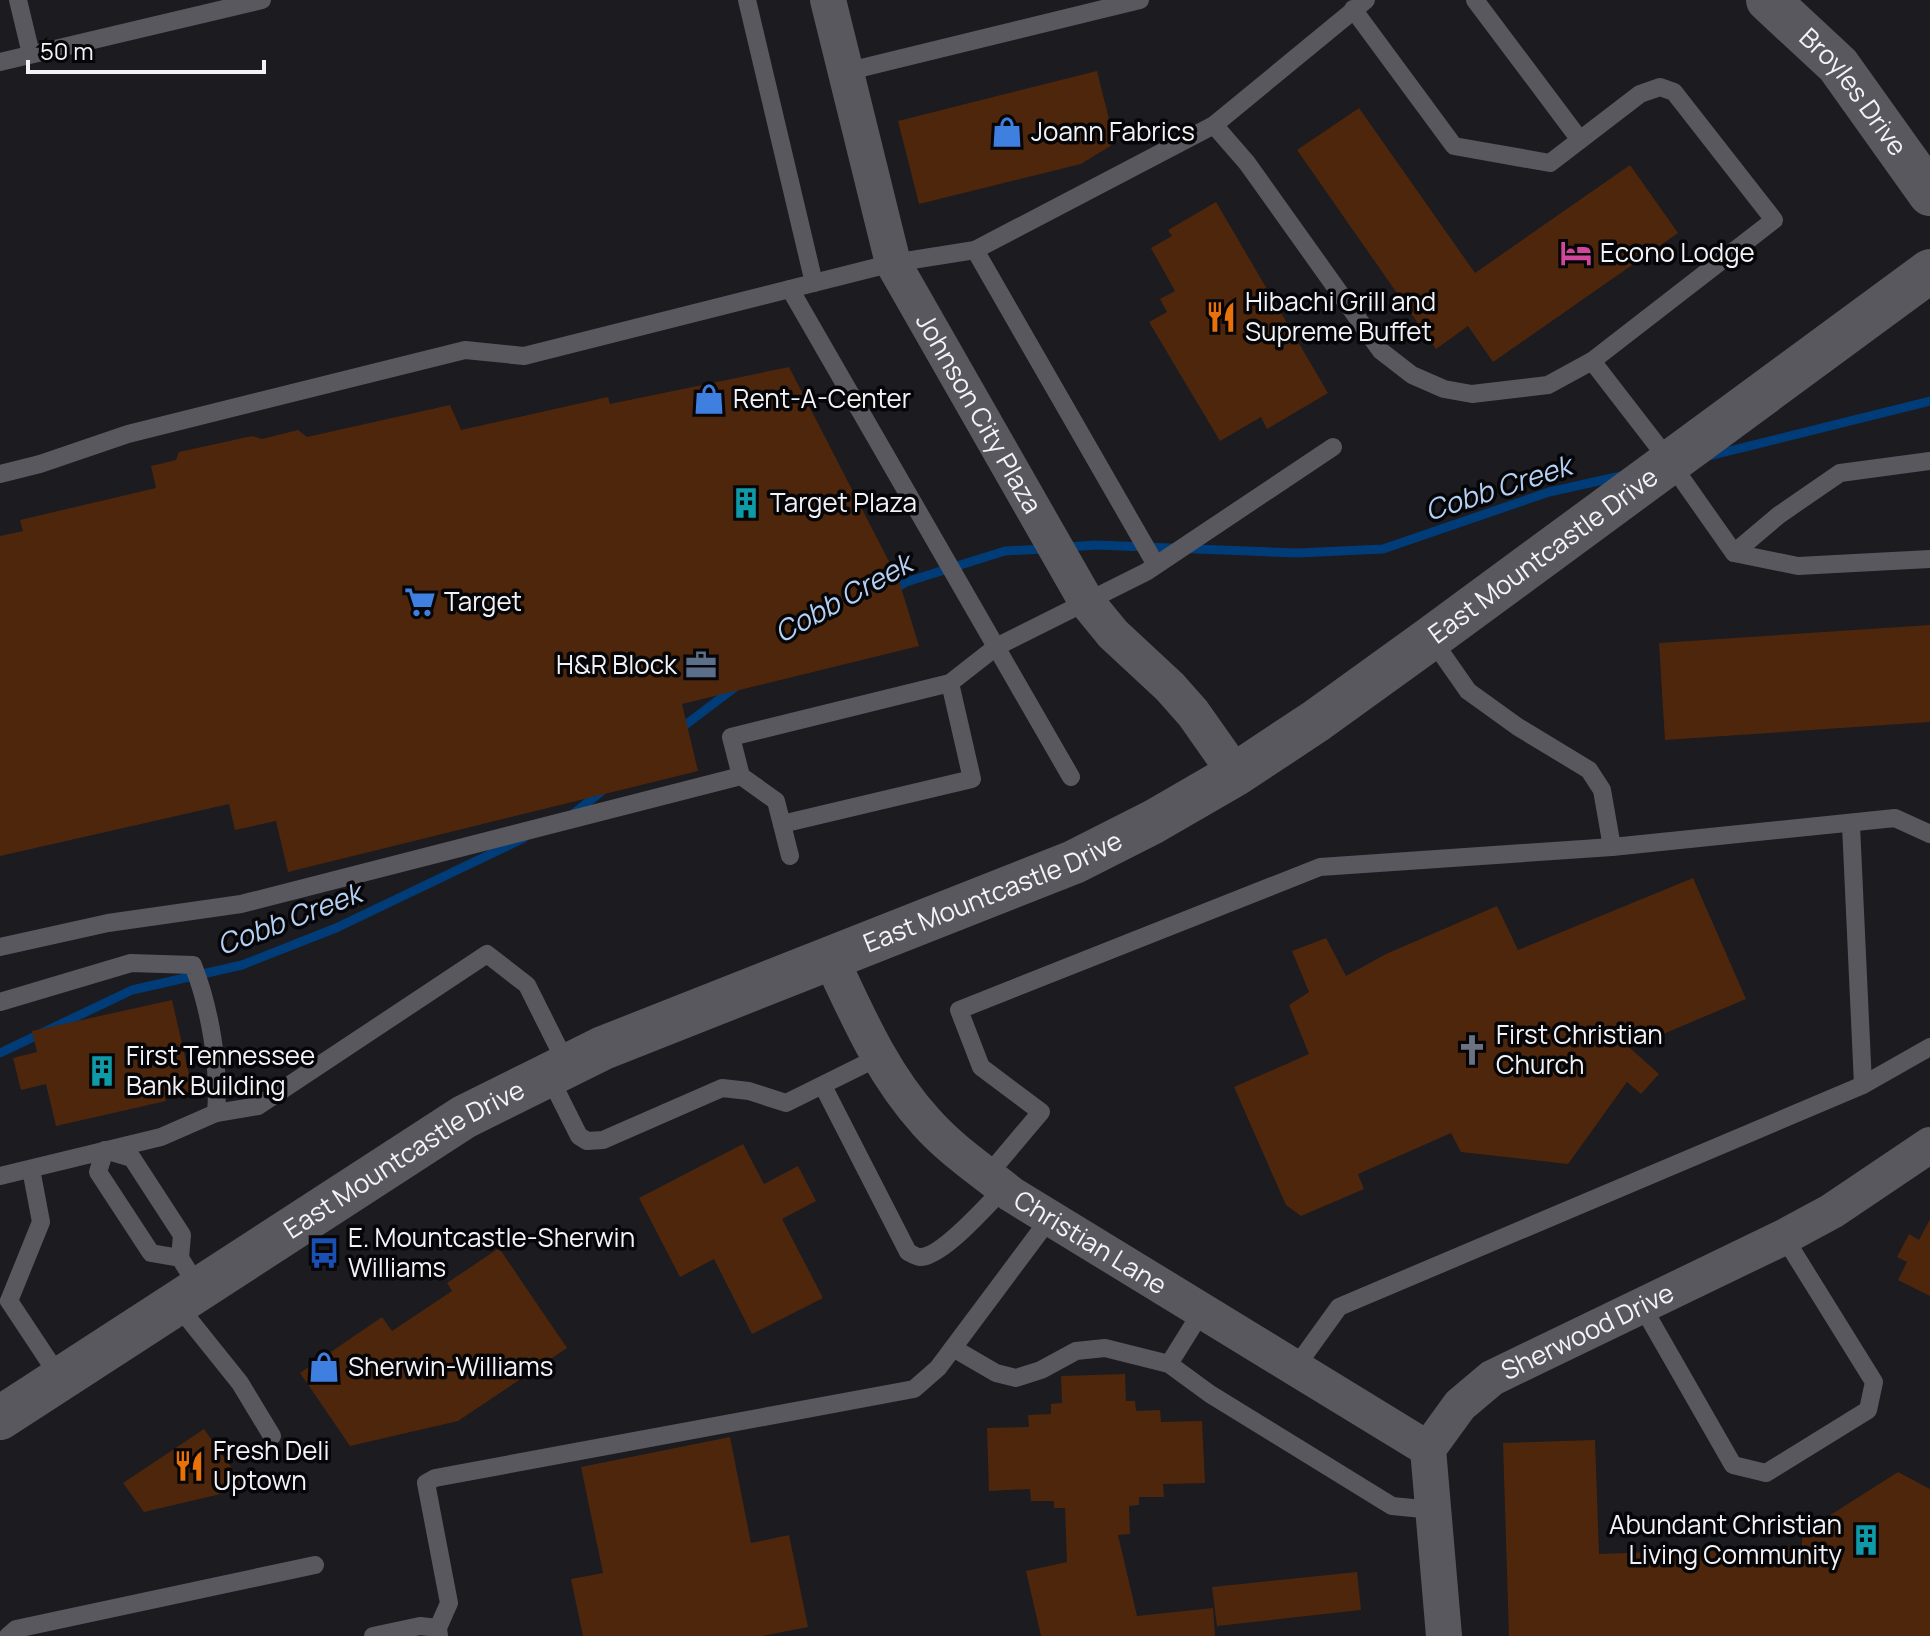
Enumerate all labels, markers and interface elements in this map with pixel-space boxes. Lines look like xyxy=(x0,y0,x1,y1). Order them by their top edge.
street label: Broyles Drive xyxy=(1792,19,1916,163)
scale bar xyxy=(28,24,264,74)
text: 50 m xyxy=(40,34,94,67)
place label: Joann Fabrics xyxy=(1031,113,1195,149)
shop icon: Joann Fabrics xyxy=(990,115,1024,149)
place label: Econo Lodge xyxy=(1600,234,1755,270)
hotel icon: Econo Lodge xyxy=(1559,236,1593,270)
place label: Hibachi Grill and Supreme Buffet xyxy=(1245,283,1436,349)
restaurant icon: Hibachi Grill and Supreme Buffet xyxy=(1204,300,1238,334)
street label: Johnson City Plaza xyxy=(908,306,1051,520)
place label: Rent-A-Center xyxy=(733,380,911,416)
shop icon: Rent-A-Center xyxy=(692,382,726,416)
water label: Cobb Creek xyxy=(1420,444,1580,529)
street label: East Mountcastle Drive xyxy=(1420,458,1665,651)
place label: Target Plaza xyxy=(770,484,917,520)
building icon: Target Plaza xyxy=(729,486,763,520)
water label: Cobb Creek xyxy=(767,542,922,651)
place label: Target xyxy=(444,583,522,619)
supermarket icon: Target xyxy=(403,585,437,619)
place label: H&R Block xyxy=(556,646,678,682)
office icon: H&R Block xyxy=(684,648,718,682)
street label: East Mountcastle Drive xyxy=(858,822,1128,960)
water label: Cobb Creek xyxy=(211,872,370,963)
place label: First Christian Church xyxy=(1496,1016,1663,1082)
church icon: First Christian Church xyxy=(1455,1033,1489,1067)
place label: First Tennessee Bank Building xyxy=(126,1037,315,1103)
building icon: First Tennessee Bank Building xyxy=(85,1054,119,1088)
street label: East Mountcastle Drive xyxy=(276,1071,530,1246)
street label: Christian Lane xyxy=(1008,1181,1174,1302)
place label: E. Mountcastle-Sherwin Williams xyxy=(348,1219,635,1285)
bus stop icon: E. Mountcastle-Sherwin Williams xyxy=(307,1236,341,1270)
street label: Sherwood Drive xyxy=(1495,1274,1679,1388)
place label: Sherwin-Williams xyxy=(348,1348,554,1384)
shop icon: Sherwin-Williams xyxy=(307,1350,341,1384)
place label: Fresh Deli Uptown xyxy=(213,1432,330,1498)
restaurant icon: Fresh Deli Uptown xyxy=(172,1449,206,1483)
place label: Abundant Christian Living Community xyxy=(1609,1506,1842,1572)
building icon: Abundant Christian Living Community xyxy=(1849,1523,1883,1557)

